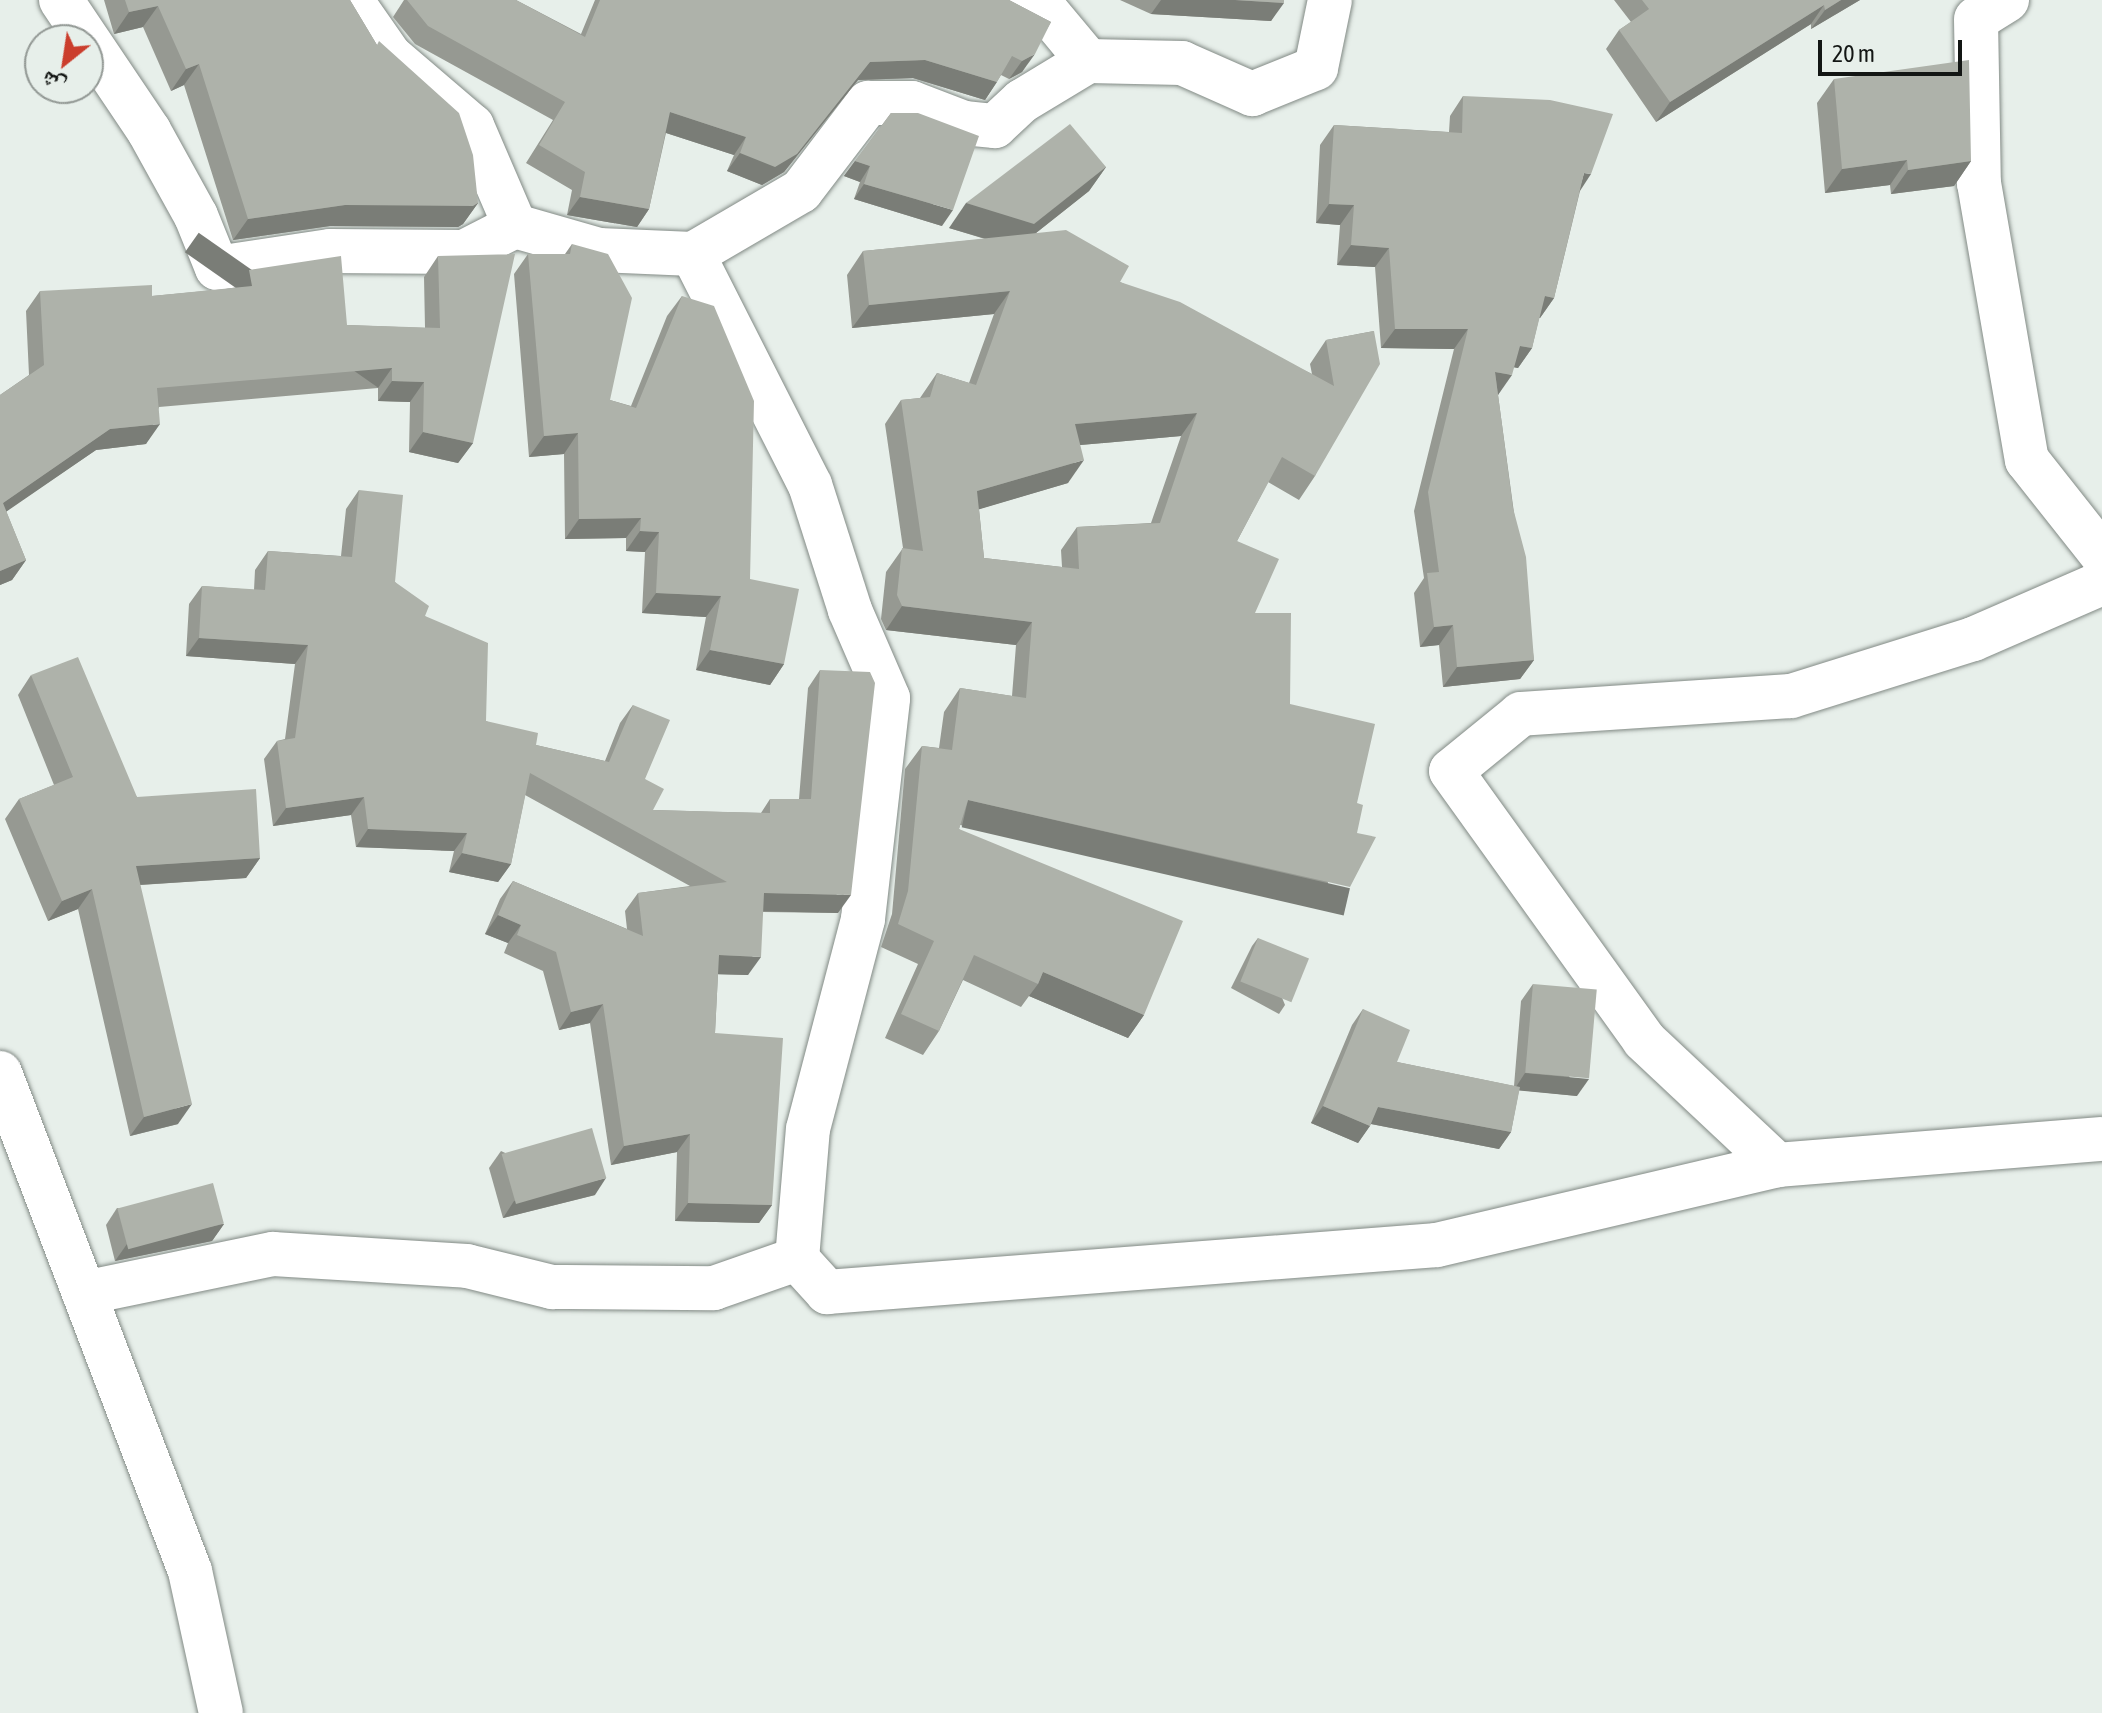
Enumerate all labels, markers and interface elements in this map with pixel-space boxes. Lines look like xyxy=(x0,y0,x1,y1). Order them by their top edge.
north arrow xyxy=(24,24,104,104)
scale bar xyxy=(1822,24,1966,74)
text: 20 m xyxy=(1832,40,1875,67)
text: ش xyxy=(36,66,70,100)

